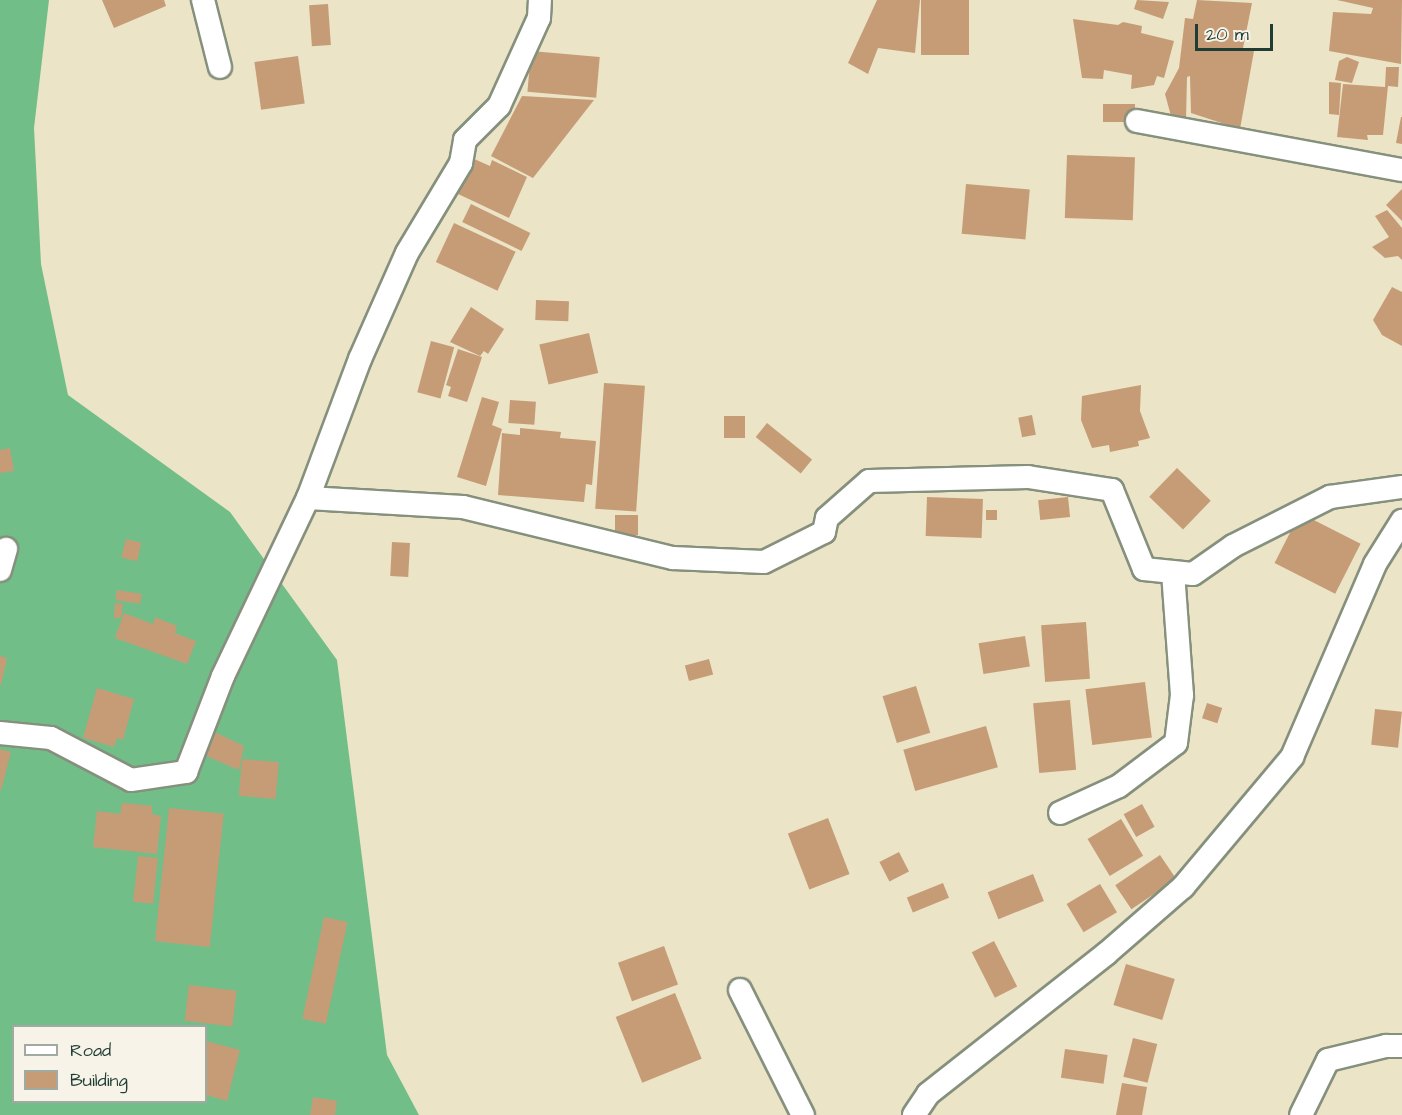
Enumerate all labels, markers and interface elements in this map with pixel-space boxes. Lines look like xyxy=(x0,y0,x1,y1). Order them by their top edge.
scale bar xyxy=(1198,12,1276,50)
text: 20 m xyxy=(1206,22,1249,47)
legend xyxy=(12,1025,207,1103)
text: Road xyxy=(70,1038,111,1063)
text: Building xyxy=(70,1068,128,1093)

